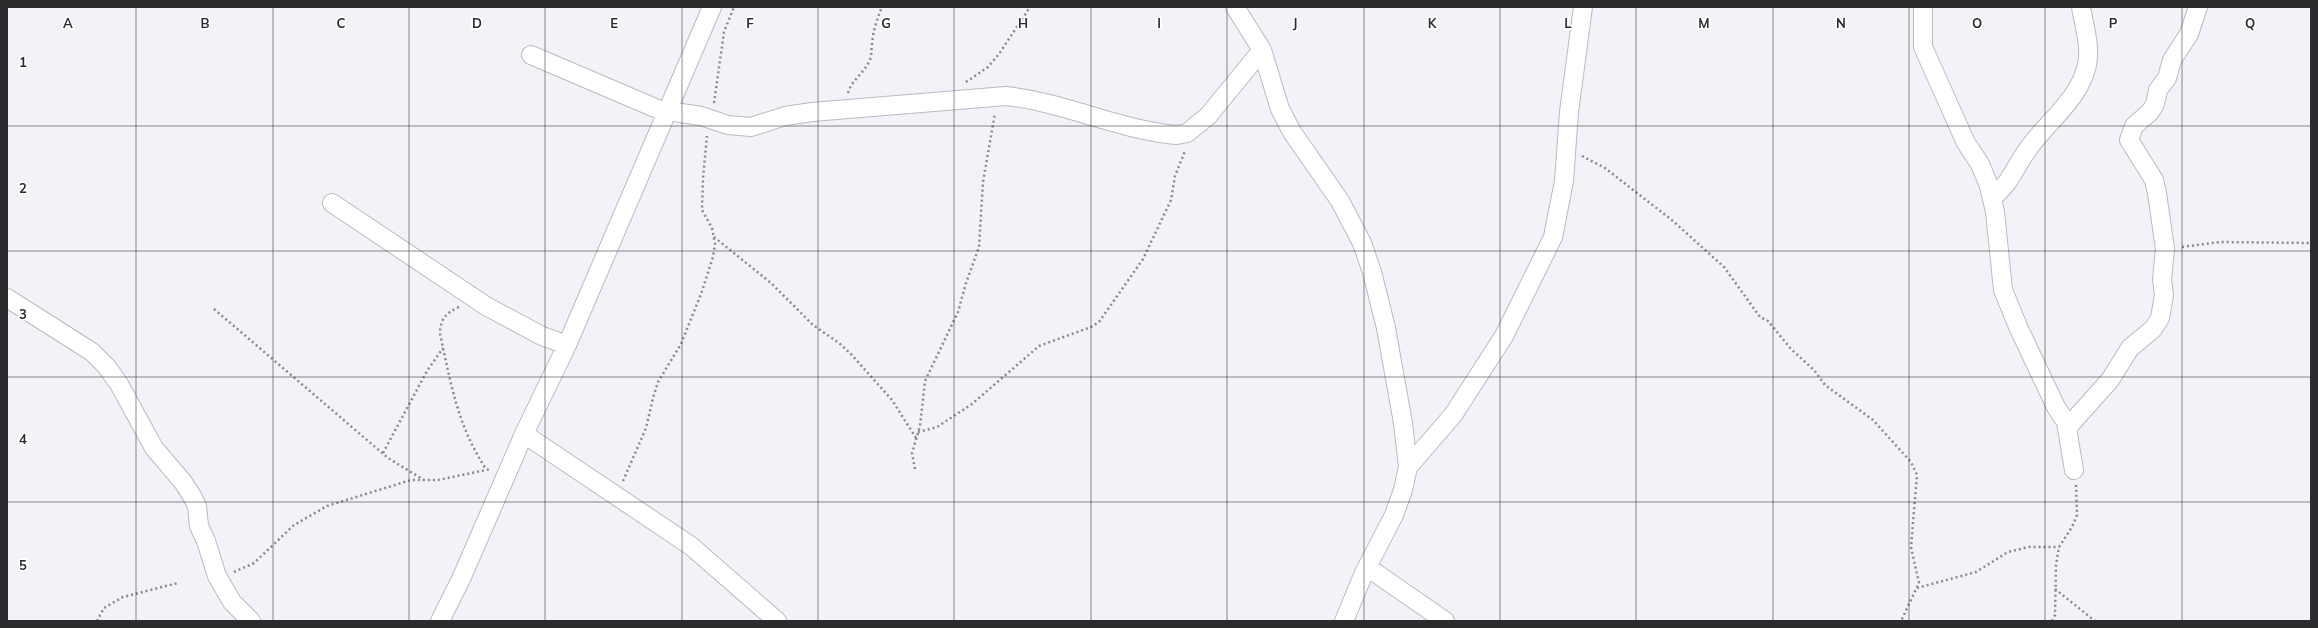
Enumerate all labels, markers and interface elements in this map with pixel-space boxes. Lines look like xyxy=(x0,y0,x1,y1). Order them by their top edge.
text: A xyxy=(63,15,73,31)
text: B xyxy=(201,15,210,31)
text: C xyxy=(337,15,346,31)
text: D xyxy=(472,15,482,31)
text: E xyxy=(610,15,618,31)
text: F xyxy=(746,15,754,31)
text: G xyxy=(881,15,891,31)
text: H xyxy=(1018,15,1028,31)
text: I xyxy=(1157,15,1161,31)
text: J xyxy=(1293,15,1297,31)
text: K xyxy=(1428,15,1438,31)
text: L xyxy=(1564,15,1572,31)
text: M xyxy=(1698,15,1710,31)
text: N xyxy=(1836,15,1846,31)
text: O xyxy=(1972,15,1982,31)
text: P xyxy=(2109,15,2118,31)
text: Q xyxy=(2245,15,2255,31)
text: 1 xyxy=(19,54,27,70)
text: 2 xyxy=(19,180,27,196)
text: 3 xyxy=(19,306,27,322)
text: 4 xyxy=(19,431,27,447)
text: 5 xyxy=(19,557,27,573)

